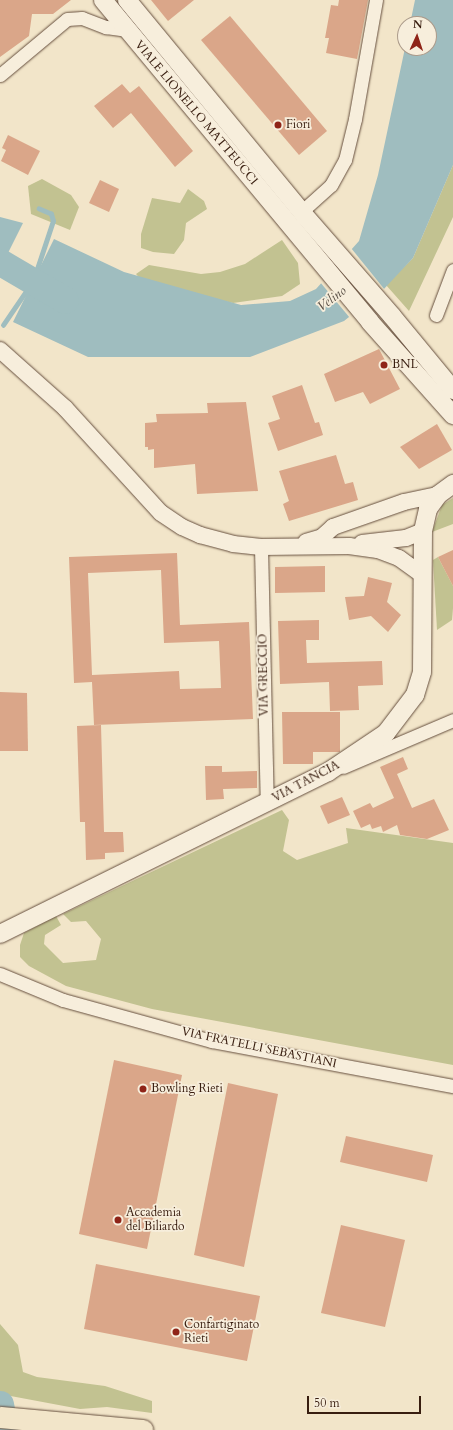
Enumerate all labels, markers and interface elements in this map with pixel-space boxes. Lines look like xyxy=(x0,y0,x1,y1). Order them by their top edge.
north arrow xyxy=(397,16,437,56)
text: N xyxy=(412,17,423,32)
street label: VIALE LIONELLO MATTEUCCI xyxy=(131,38,261,188)
place label: Fiori xyxy=(286,118,310,132)
marker: Fiori xyxy=(273,120,283,130)
water label: Velino xyxy=(314,283,350,315)
place label: BNL xyxy=(392,358,418,372)
marker: BNL xyxy=(379,360,389,370)
street label: VIA GRECCIO xyxy=(256,634,272,716)
street label: VIA TANCIA xyxy=(270,758,342,806)
street label: VIA FRATELLI SEBASTIANI xyxy=(180,1025,338,1071)
place label: Bowling Rieti xyxy=(151,1082,223,1096)
marker: Bowling Rieti xyxy=(138,1084,148,1094)
place label: Accademia del Biliardo xyxy=(126,1206,185,1234)
marker: Accademia del Biliardo xyxy=(113,1215,123,1225)
place label: Confartiginato Rieti xyxy=(184,1318,259,1346)
marker: Confartiginato Rieti xyxy=(171,1327,181,1337)
scale bar xyxy=(309,1388,423,1414)
text: 50 m xyxy=(314,1395,340,1411)

